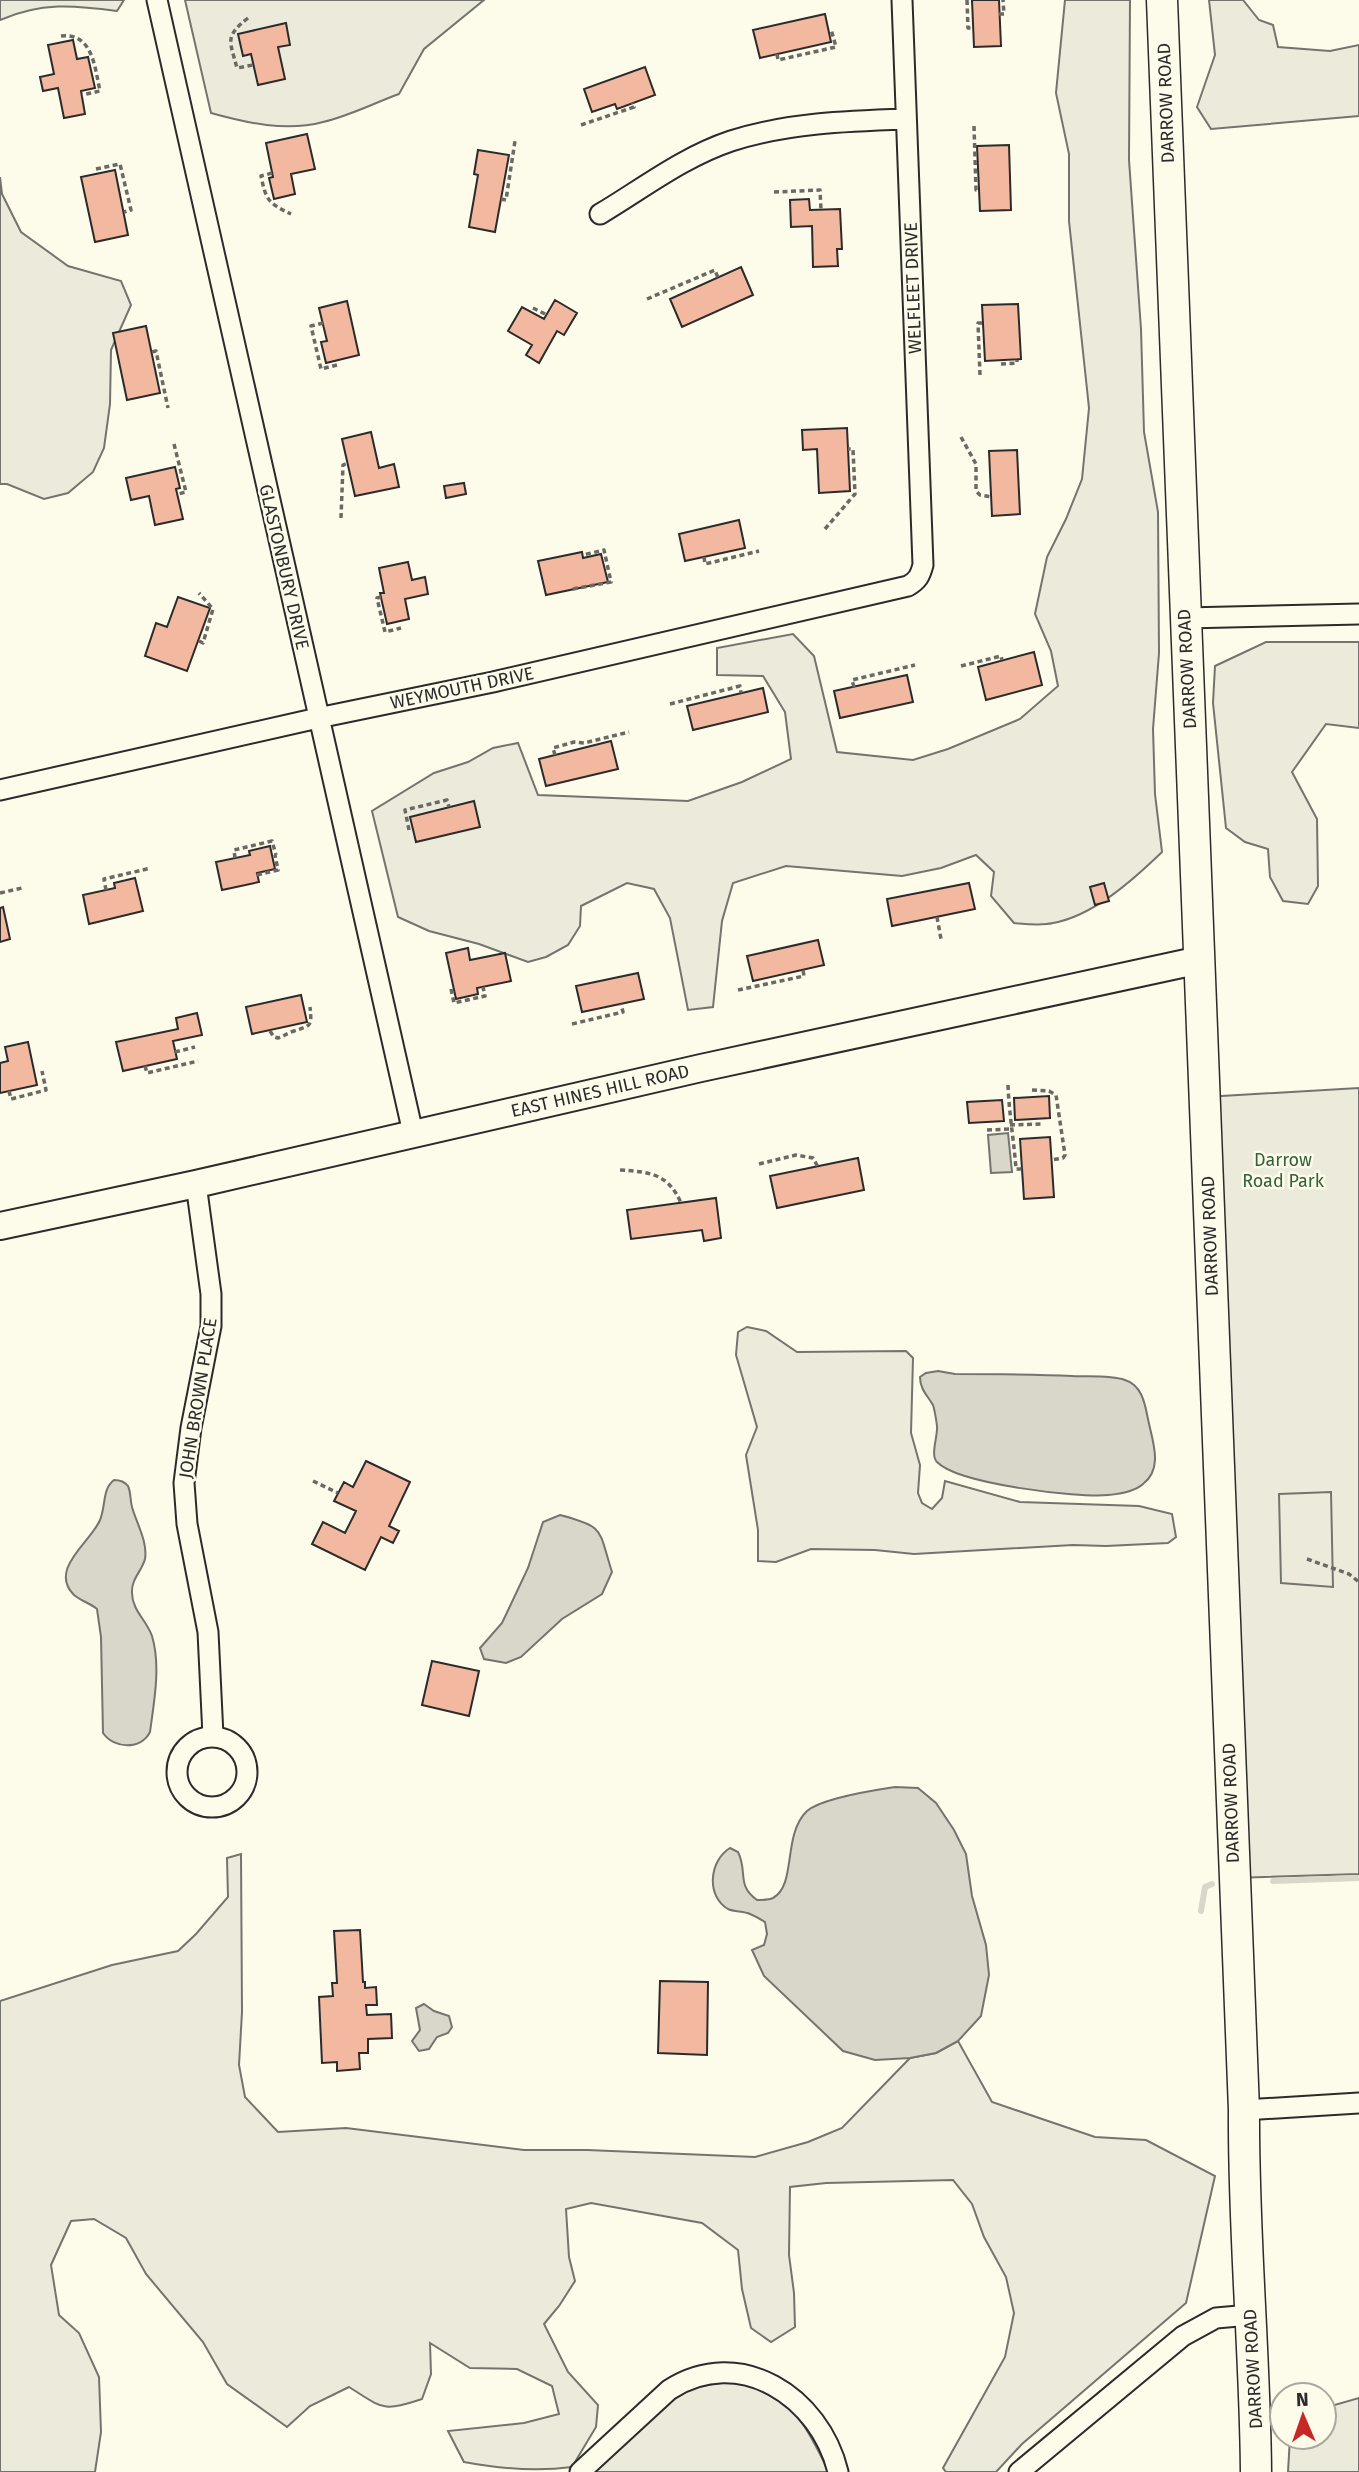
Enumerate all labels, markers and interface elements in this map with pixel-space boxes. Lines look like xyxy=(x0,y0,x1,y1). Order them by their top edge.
street label: DARROW ROAD xyxy=(1153,42,1179,164)
street label: WELFLEET DRIVE xyxy=(900,222,926,354)
street label: GLASTONBURY DRIVE xyxy=(254,482,314,652)
street label: DARROW ROAD xyxy=(1173,608,1201,730)
street label: WEYMOUTH DRIVE xyxy=(388,662,536,714)
street label: EAST HINES HILL ROAD xyxy=(509,1060,691,1122)
park label: Darrow Road Park xyxy=(1242,1149,1325,1192)
street label: DARROW ROAD xyxy=(1197,1175,1223,1297)
street label: JOHN BROWN PLACE xyxy=(174,1316,222,1480)
street label: DARROW ROAD xyxy=(1218,1742,1244,1864)
street label: DARROW ROAD xyxy=(1239,2308,1267,2430)
north arrow xyxy=(1268,2381,1338,2451)
text: N xyxy=(1296,2388,1309,2411)

